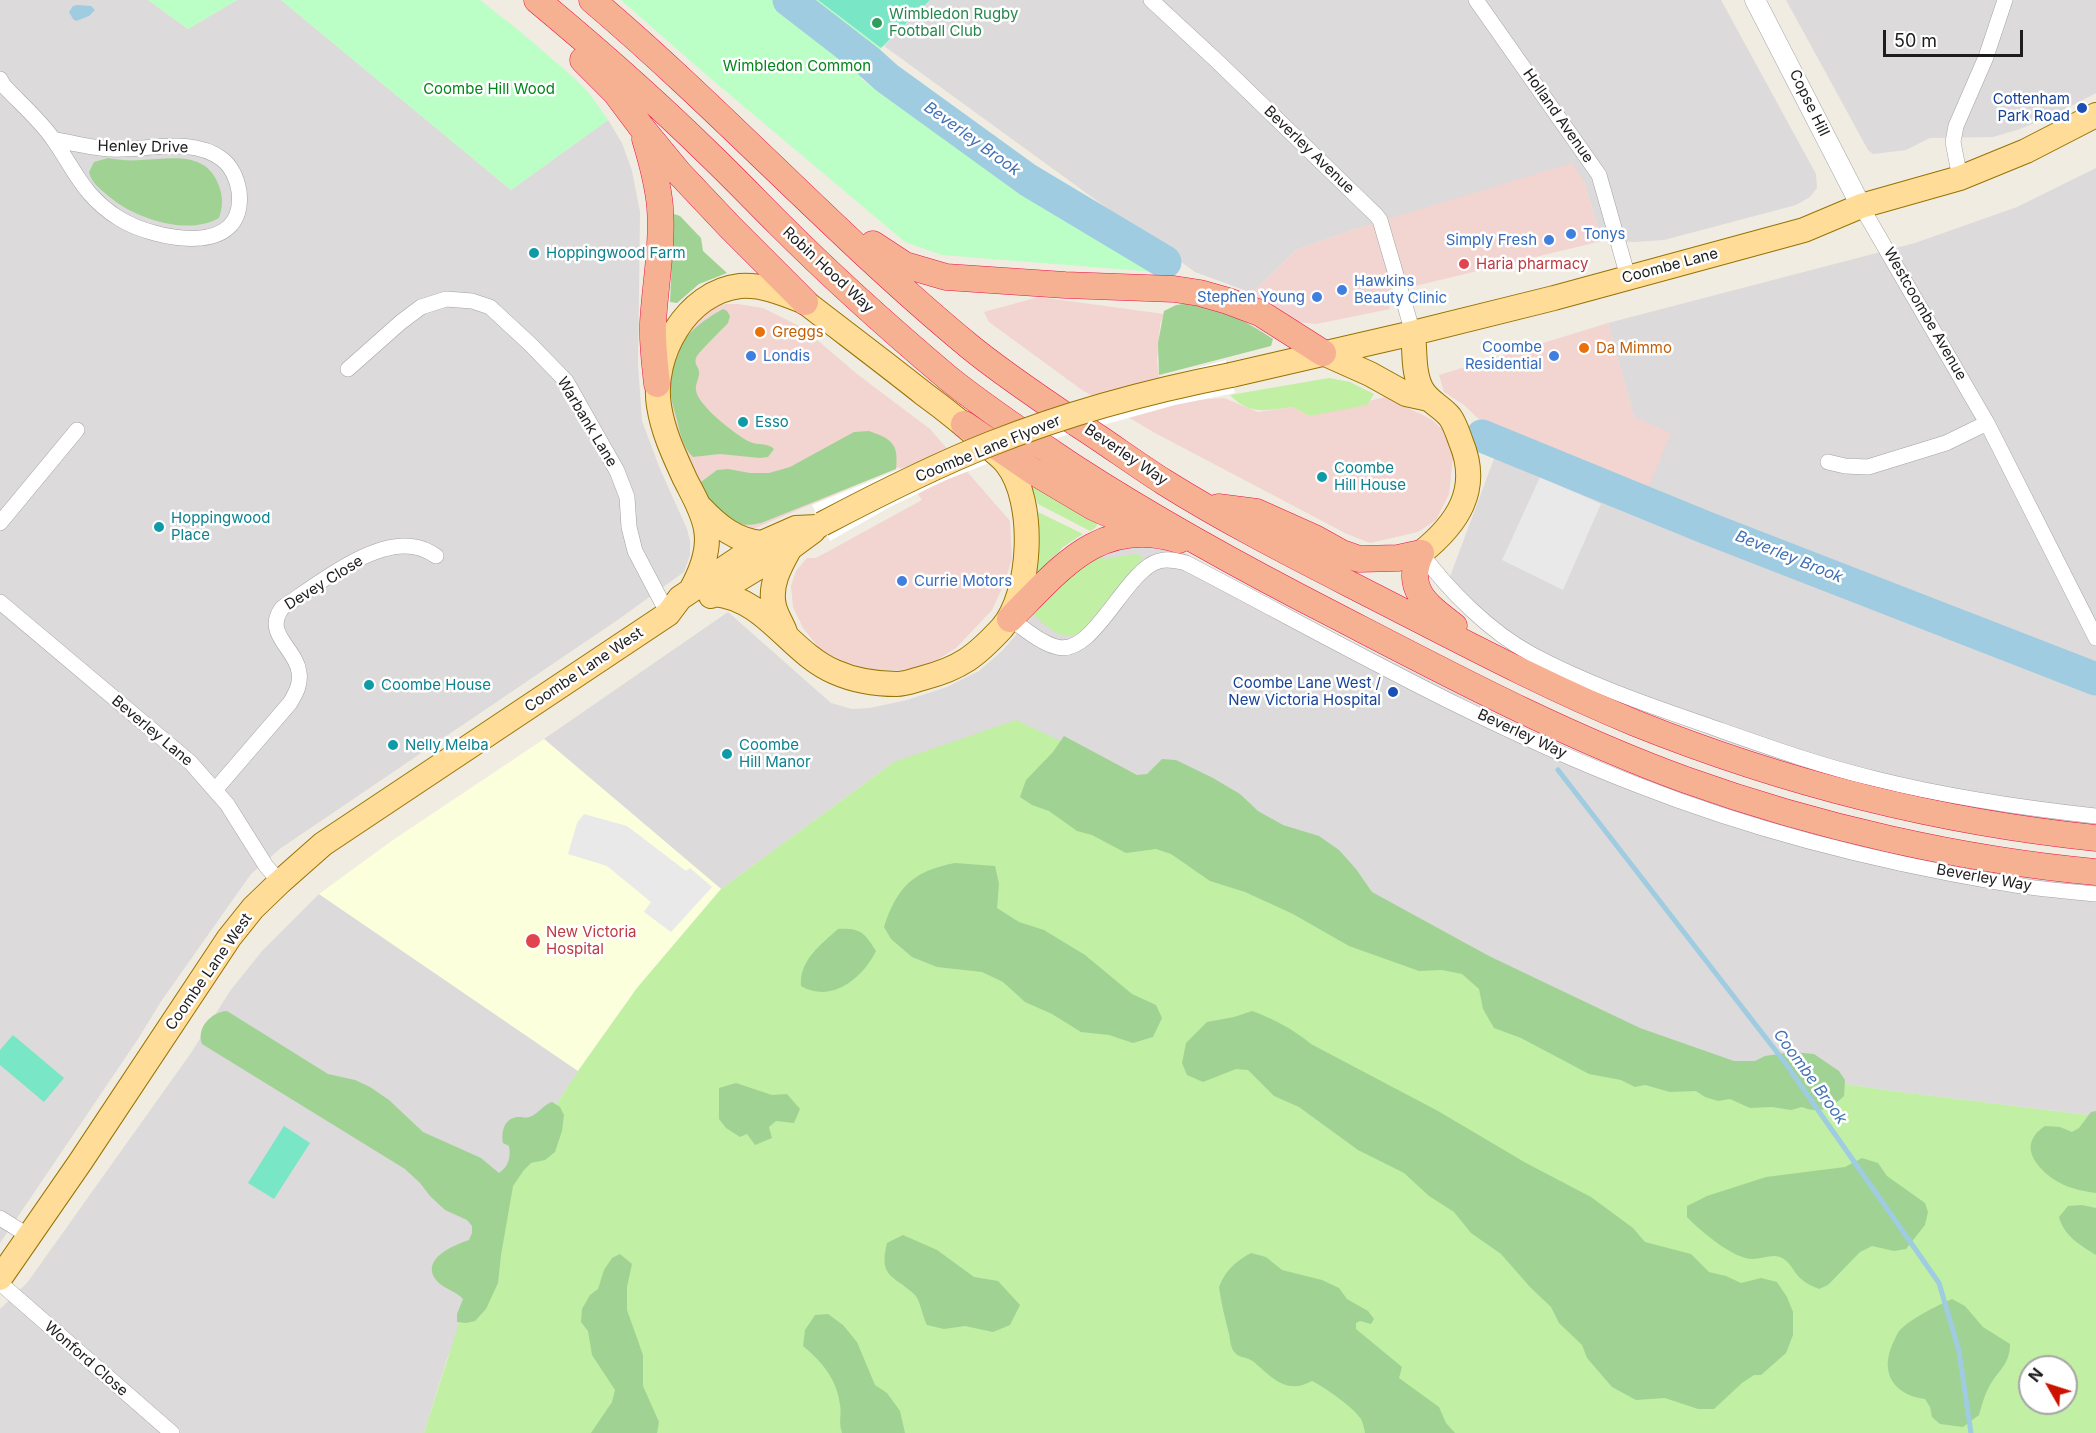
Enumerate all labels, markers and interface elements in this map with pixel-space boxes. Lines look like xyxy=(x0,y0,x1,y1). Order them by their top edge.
place label: Wimbledon Rugby Football Club xyxy=(889,5,1018,40)
marker: Wimbledon Rugby Football Club xyxy=(870,16,884,30)
scale bar xyxy=(1886,18,2026,56)
text: 50 m xyxy=(1894,30,1937,51)
park label: Wimbledon Common xyxy=(723,57,871,75)
street label: Holland Avenue xyxy=(1519,65,1597,167)
street label: Copse Hill xyxy=(1785,67,1833,139)
park label: Coombe Hill Wood xyxy=(423,80,555,98)
place label: Cottenham Park Road xyxy=(1993,90,2070,125)
water label: Beverley Brook xyxy=(920,98,1024,180)
marker: Cottenham Park Road xyxy=(2075,101,2089,115)
street label: Beverley Avenue xyxy=(1260,102,1358,198)
street label: Henley Drive xyxy=(97,137,189,157)
street label: Robin Hood Way xyxy=(779,223,877,317)
place label: Tonys xyxy=(1583,225,1625,243)
marker: Tonys xyxy=(1564,227,1578,241)
place label: Simply Fresh xyxy=(1446,231,1537,249)
marker: Simply Fresh xyxy=(1542,233,1556,247)
place label: Hoppingwood Farm xyxy=(546,244,686,262)
street label: Coombe Lane xyxy=(1620,245,1720,287)
street label: Westcoombe Avenue xyxy=(1880,245,1970,383)
marker: Hoppingwood Farm xyxy=(527,246,541,260)
place label: Haria pharmacy xyxy=(1476,255,1588,273)
marker: Haria pharmacy xyxy=(1457,257,1471,271)
place label: Hawkins Beauty Clinic xyxy=(1354,272,1447,307)
marker: Hawkins Beauty Clinic xyxy=(1335,283,1349,297)
place label: Stephen Young xyxy=(1197,288,1305,306)
marker: Stephen Young xyxy=(1310,290,1324,304)
place label: Greggs xyxy=(772,323,824,341)
marker: Greggs xyxy=(753,325,767,339)
place label: Coombe Residential xyxy=(1465,338,1542,373)
place label: Da Mimmo xyxy=(1596,339,1672,357)
marker: Da Mimmo xyxy=(1577,341,1591,355)
place label: Londis xyxy=(763,347,810,365)
marker: Londis xyxy=(744,349,758,363)
marker: Coombe Residential xyxy=(1547,349,1561,363)
street label: Warbank Lane xyxy=(553,374,621,470)
street label: Coombe Lane Flyover xyxy=(913,412,1063,486)
place label: Esso xyxy=(755,413,789,431)
marker: Esso xyxy=(736,415,750,429)
street label: Beverley Way xyxy=(1081,421,1171,489)
place label: Coombe Hill House xyxy=(1334,459,1406,494)
marker: Coombe Hill House xyxy=(1315,470,1329,484)
place label: Hoppingwood Place xyxy=(171,509,270,544)
marker: Hoppingwood Place xyxy=(152,520,166,534)
water label: Beverley Brook xyxy=(1733,527,1845,587)
street label: Devey Close xyxy=(282,552,366,614)
place label: Currie Motors xyxy=(914,572,1012,590)
marker: Currie Motors xyxy=(895,574,909,588)
street label: Coombe Lane West xyxy=(522,624,646,716)
place label: Coombe Lane West / New Victoria Hospital xyxy=(1228,674,1381,709)
place label: Coombe House xyxy=(381,676,491,694)
marker: Coombe House xyxy=(362,678,376,692)
marker: Coombe Lane West / New Victoria Hospital xyxy=(1386,685,1400,699)
street label: Beverley Lane xyxy=(108,692,196,770)
street label: Beverley Way xyxy=(1475,705,1569,763)
place label: Nelly Melba xyxy=(405,736,489,754)
place label: Coombe Hill Manor xyxy=(739,736,811,771)
marker: Nelly Melba xyxy=(386,738,400,752)
marker: Coombe Hill Manor xyxy=(720,747,734,761)
street label: Beverley Way xyxy=(1935,861,2033,895)
street label: Coombe Lane West xyxy=(162,910,256,1034)
place label: New Victoria Hospital xyxy=(546,923,637,958)
marker: New Victoria Hospital xyxy=(524,932,542,950)
water label: Coombe Brook xyxy=(1769,1026,1851,1128)
street label: Wonford Close xyxy=(40,1318,132,1400)
north arrow xyxy=(2018,1355,2078,1415)
text: N xyxy=(2024,1364,2047,1386)

